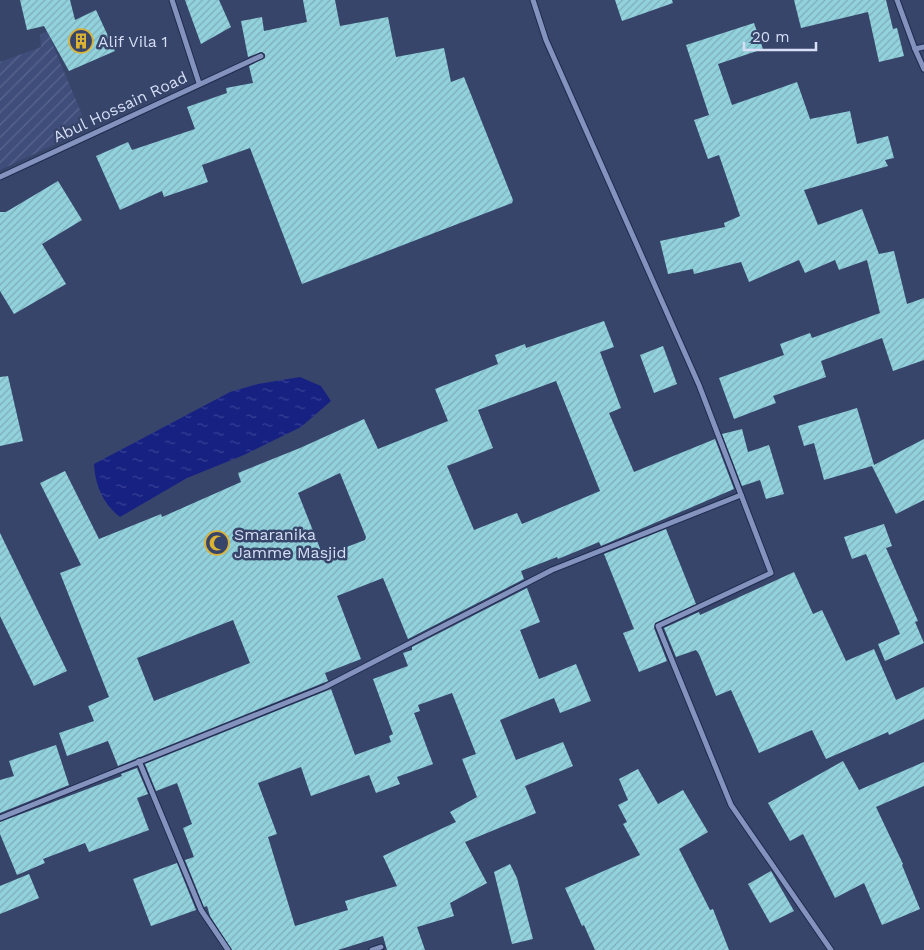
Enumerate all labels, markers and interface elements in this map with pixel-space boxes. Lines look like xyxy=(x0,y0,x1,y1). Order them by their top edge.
scale bar xyxy=(744,20,816,52)
building icon: Alif Vila 1 xyxy=(68,28,94,54)
text: 20 m xyxy=(752,28,790,46)
place label: Alif Vila 1 xyxy=(98,32,168,51)
street label: Abul Hossain Road xyxy=(50,68,190,146)
place label: Smaranika Jamme Masjid xyxy=(234,525,347,562)
mosque icon: Smaranika Jamme Masjid xyxy=(204,530,230,556)

